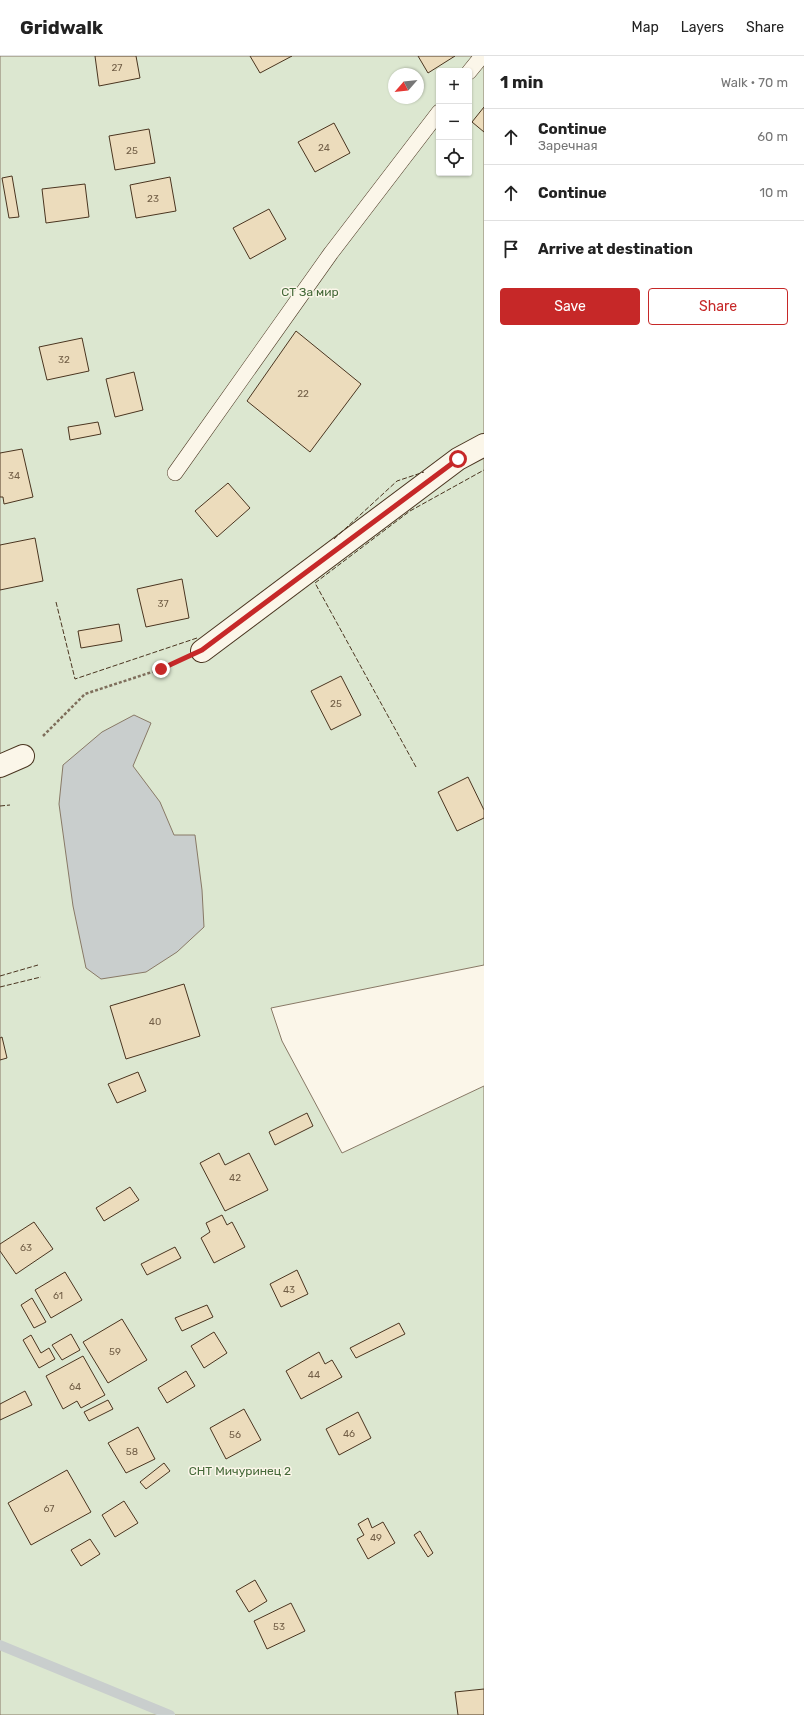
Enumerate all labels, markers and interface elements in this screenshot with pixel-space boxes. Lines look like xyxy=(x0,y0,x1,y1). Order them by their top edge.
text: Gridwalk xyxy=(20,16,103,39)
text: Map xyxy=(632,19,659,36)
text: Layers xyxy=(681,19,724,36)
text: Share xyxy=(746,19,784,36)
house number: 27 xyxy=(112,62,123,74)
north arrow xyxy=(388,68,424,104)
map controls xyxy=(436,68,472,176)
button: + xyxy=(436,68,472,104)
text: 1 min xyxy=(500,72,543,92)
text: Walk · 70 m xyxy=(721,75,788,90)
button: − xyxy=(436,104,472,140)
text: Continue xyxy=(538,120,607,138)
icon: ahead xyxy=(500,126,522,148)
text: 60 m xyxy=(757,129,788,144)
text: Заречная xyxy=(538,138,598,153)
button: locate xyxy=(436,140,472,176)
house number: 24 xyxy=(318,142,330,154)
house number: 25 xyxy=(126,145,138,157)
icon: ahead xyxy=(500,182,522,204)
text: Continue xyxy=(538,184,607,202)
text: 10 m xyxy=(759,185,788,200)
house number: 23 xyxy=(147,193,159,205)
icon: arrive xyxy=(500,238,522,260)
text: Arrive at destination xyxy=(538,240,693,258)
park label: СТ За мир xyxy=(281,285,339,299)
button: Save xyxy=(500,288,640,325)
button: Share xyxy=(648,288,788,325)
house number: 32 xyxy=(58,354,70,366)
house number: 22 xyxy=(297,388,309,400)
route start xyxy=(449,450,467,468)
house number: 34 xyxy=(8,470,20,482)
house number: 37 xyxy=(157,598,169,610)
route end xyxy=(152,660,170,678)
house number: 25 xyxy=(330,698,342,710)
house number: 40 xyxy=(149,1016,161,1028)
house number: 42 xyxy=(229,1172,241,1184)
house number: 63 xyxy=(20,1242,32,1254)
house number: 43 xyxy=(283,1284,295,1296)
house number: 61 xyxy=(53,1290,63,1302)
house number: 59 xyxy=(109,1346,121,1358)
house number: 44 xyxy=(308,1369,320,1381)
house number: 64 xyxy=(69,1381,81,1393)
house number: 46 xyxy=(343,1428,355,1440)
house number: 56 xyxy=(229,1429,241,1441)
house number: 58 xyxy=(126,1446,138,1458)
park label: СНТ Мичуринец 2 xyxy=(189,1464,291,1478)
house number: 67 xyxy=(44,1503,54,1515)
house number: 49 xyxy=(370,1532,382,1544)
house number: 53 xyxy=(273,1621,285,1633)

